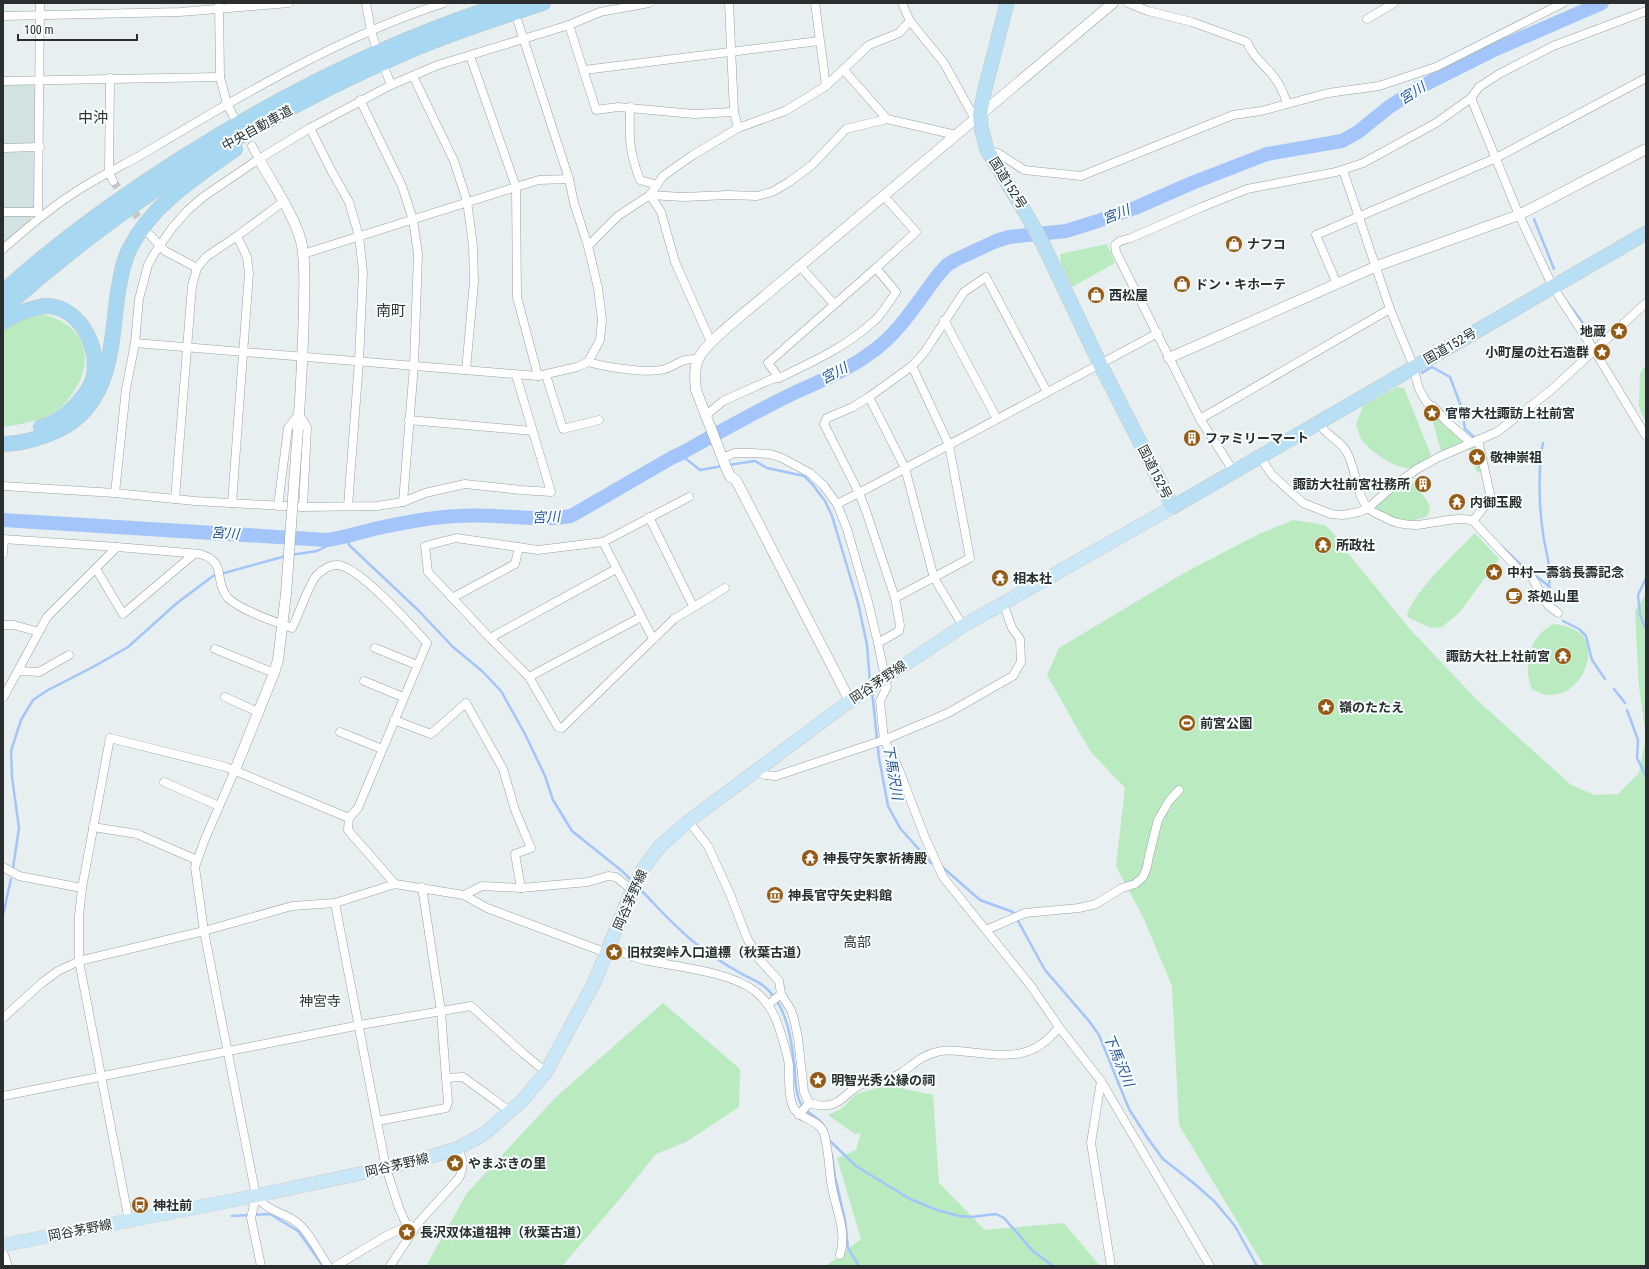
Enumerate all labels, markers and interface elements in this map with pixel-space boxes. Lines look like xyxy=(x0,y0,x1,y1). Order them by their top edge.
scale bar xyxy=(18,16,137,42)
text: 100 m xyxy=(24,23,54,37)
water label: 宮川 xyxy=(1396,78,1430,107)
street label: 中央自動車道 xyxy=(219,103,295,153)
district label: 中沖 xyxy=(78,109,108,127)
street label: 国道152号 xyxy=(986,154,1030,212)
water label: 宮川 xyxy=(1100,201,1134,227)
shop icon: ナフコ xyxy=(1224,234,1244,254)
place label: ナフコ xyxy=(1247,237,1286,252)
shop icon: ドン・キホーテ xyxy=(1172,274,1192,294)
place label: ドン・キホーテ xyxy=(1195,277,1286,292)
shop icon: 西松屋 xyxy=(1086,285,1106,305)
place label: 西松屋 xyxy=(1109,288,1148,303)
district label: 南町 xyxy=(376,302,406,320)
place icon: 地蔵 xyxy=(1609,321,1629,341)
place label: 地蔵 xyxy=(1580,324,1606,339)
street label: 国道152号 xyxy=(1421,325,1479,367)
place icon: 小町屋の辻石造群 xyxy=(1592,342,1612,362)
place label: 小町屋の辻石造群 xyxy=(1485,345,1589,360)
water label: 宮川 xyxy=(818,358,852,387)
place icon: 官幣大社諏訪上社前宮 xyxy=(1422,403,1442,423)
place label: 官幣大社諏訪上社前宮 xyxy=(1445,406,1575,421)
building icon: ファミリーマート xyxy=(1182,428,1202,448)
place label: ファミリーマート xyxy=(1205,431,1309,446)
street label: 国道152号 xyxy=(1135,443,1175,501)
place icon: 敬神崇祖 xyxy=(1467,447,1487,467)
place label: 敬神崇祖 xyxy=(1490,450,1542,465)
building icon: 諏訪大社前宮社務所 xyxy=(1413,474,1433,494)
place label: 諏訪大社前宮社務所 xyxy=(1293,477,1410,492)
temple icon: 内御玉殿 xyxy=(1447,492,1467,512)
place label: 内御玉殿 xyxy=(1470,495,1522,510)
water label: 宮川 xyxy=(532,508,562,526)
water label: 宮川 xyxy=(210,524,242,542)
temple icon: 所政社 xyxy=(1313,535,1333,555)
place label: 所政社 xyxy=(1336,538,1375,553)
place icon: 中村一壽翁長壽記念 xyxy=(1484,562,1504,582)
place label: 中村一壽翁長壽記念 xyxy=(1507,565,1624,580)
temple icon: 相本社 xyxy=(990,568,1010,588)
place label: 相本社 xyxy=(1013,571,1052,586)
cafe icon: 茶処山里 xyxy=(1504,586,1524,606)
place label: 茶処山里 xyxy=(1527,589,1579,604)
temple icon: 諏訪大社上社前宮 xyxy=(1553,646,1573,666)
place label: 諏訪大社上社前宮 xyxy=(1446,649,1550,664)
street label: 岡谷茅野線 xyxy=(847,658,909,706)
place icon: 嶺のたたえ xyxy=(1316,697,1336,717)
place label: 嶺のたたえ xyxy=(1339,700,1404,715)
sports icon: 前宮公園 xyxy=(1177,713,1197,733)
place label: 前宮公園 xyxy=(1200,716,1252,731)
water label: 下馬沢川 xyxy=(880,743,906,803)
temple icon: 神長守矢家祈祷殿 xyxy=(800,848,820,868)
place label: 神長守矢家祈祷殿 xyxy=(823,851,927,866)
street label: 岡谷茅野線 xyxy=(610,867,650,933)
museum icon: 神長官守矢史料館 xyxy=(765,885,785,905)
place label: 神長官守矢史料館 xyxy=(788,888,892,903)
district label: 高部 xyxy=(843,934,871,950)
place icon: 旧杖突峠入口道標（秋葉古道） xyxy=(604,942,624,962)
place label: 旧杖突峠入口道標（秋葉古道） xyxy=(627,945,809,960)
district label: 神宮寺 xyxy=(299,993,341,1009)
water label: 下馬沢川 xyxy=(1101,1031,1138,1091)
place icon: 明智光秀公縁の祠 xyxy=(808,1070,828,1090)
place label: 明智光秀公縁の祠 xyxy=(831,1073,935,1088)
street label: 岡谷茅野線 xyxy=(364,1150,430,1180)
place icon: やまぶきの里 xyxy=(445,1153,465,1173)
place label: やまぶきの里 xyxy=(468,1156,546,1171)
bus stop icon: 神社前 xyxy=(130,1195,150,1215)
place label: 神社前 xyxy=(153,1198,192,1213)
street label: 岡谷茅野線 xyxy=(47,1216,113,1244)
place icon: 長沢双体道祖神（秋葉古道） xyxy=(397,1222,417,1242)
place label: 長沢双体道祖神（秋葉古道） xyxy=(420,1225,589,1240)

